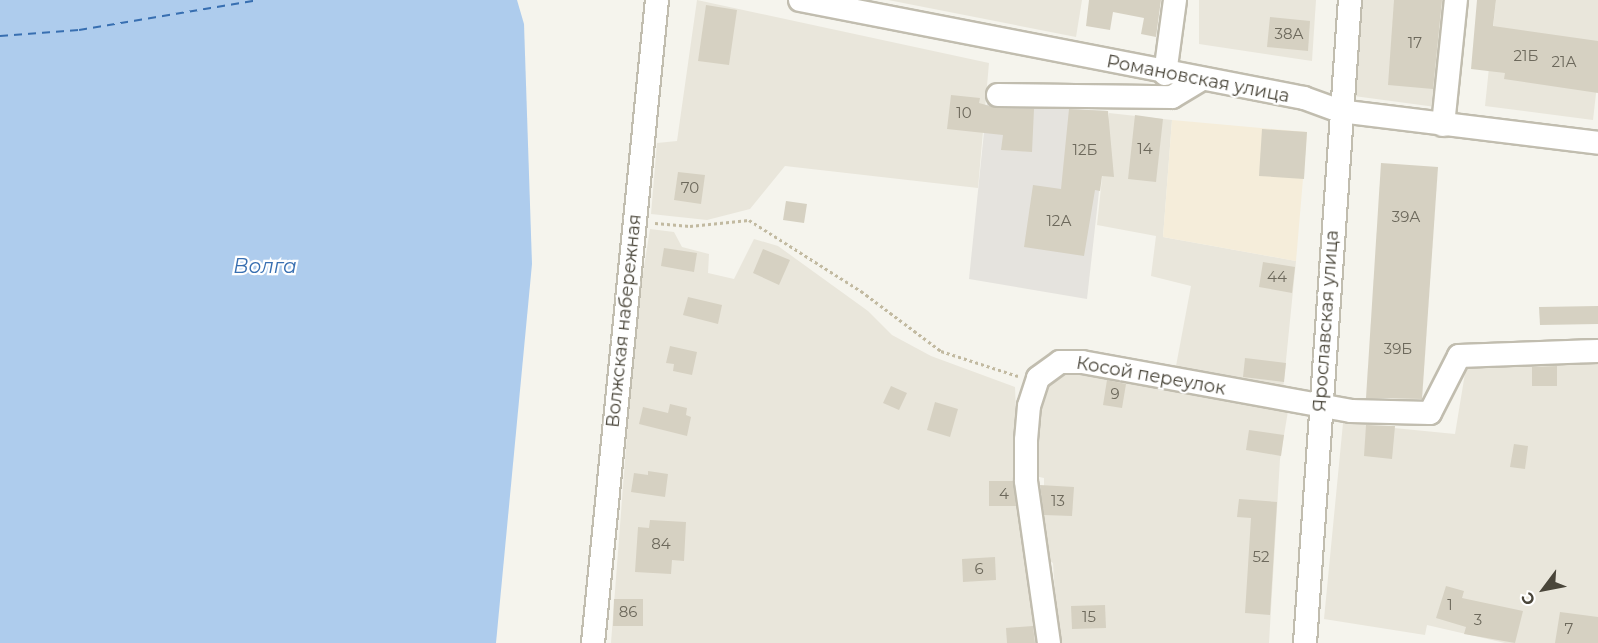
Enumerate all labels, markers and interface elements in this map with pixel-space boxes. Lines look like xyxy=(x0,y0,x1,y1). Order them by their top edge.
house number: 38А xyxy=(1274,25,1304,43)
house number: 17 xyxy=(1408,34,1422,52)
house number: 21Б xyxy=(1514,47,1538,65)
street label: Романовская улица xyxy=(1105,51,1291,107)
house number: 21А xyxy=(1551,53,1577,71)
house number: 10 xyxy=(956,104,972,122)
house number: 14 xyxy=(1137,140,1153,158)
house number: 12Б xyxy=(1073,141,1097,159)
house number: 70 xyxy=(681,179,699,197)
house number: 39А xyxy=(1392,208,1420,226)
house number: 12А xyxy=(1046,212,1072,230)
street label: Волжская набережная xyxy=(602,213,646,429)
street label: Ярославская улица xyxy=(1309,229,1343,413)
water label: Волга xyxy=(233,254,297,278)
house number: 44 xyxy=(1267,268,1287,286)
house number: 39Б xyxy=(1384,340,1412,358)
street label: Косой переулок xyxy=(1075,352,1227,400)
house number: 9 xyxy=(1110,385,1120,403)
house number: 4 xyxy=(999,485,1009,503)
house number: 13 xyxy=(1051,492,1065,510)
house number: 84 xyxy=(651,535,671,553)
house number: 52 xyxy=(1253,548,1269,566)
north arrow xyxy=(1514,559,1574,619)
house number: 6 xyxy=(974,560,984,578)
text: С xyxy=(1517,589,1539,609)
house number: 1 xyxy=(1447,596,1453,614)
house number: 86 xyxy=(619,603,637,621)
house number: 15 xyxy=(1082,608,1096,626)
house number: 3 xyxy=(1474,611,1482,629)
house number: 7 xyxy=(1565,620,1573,638)

